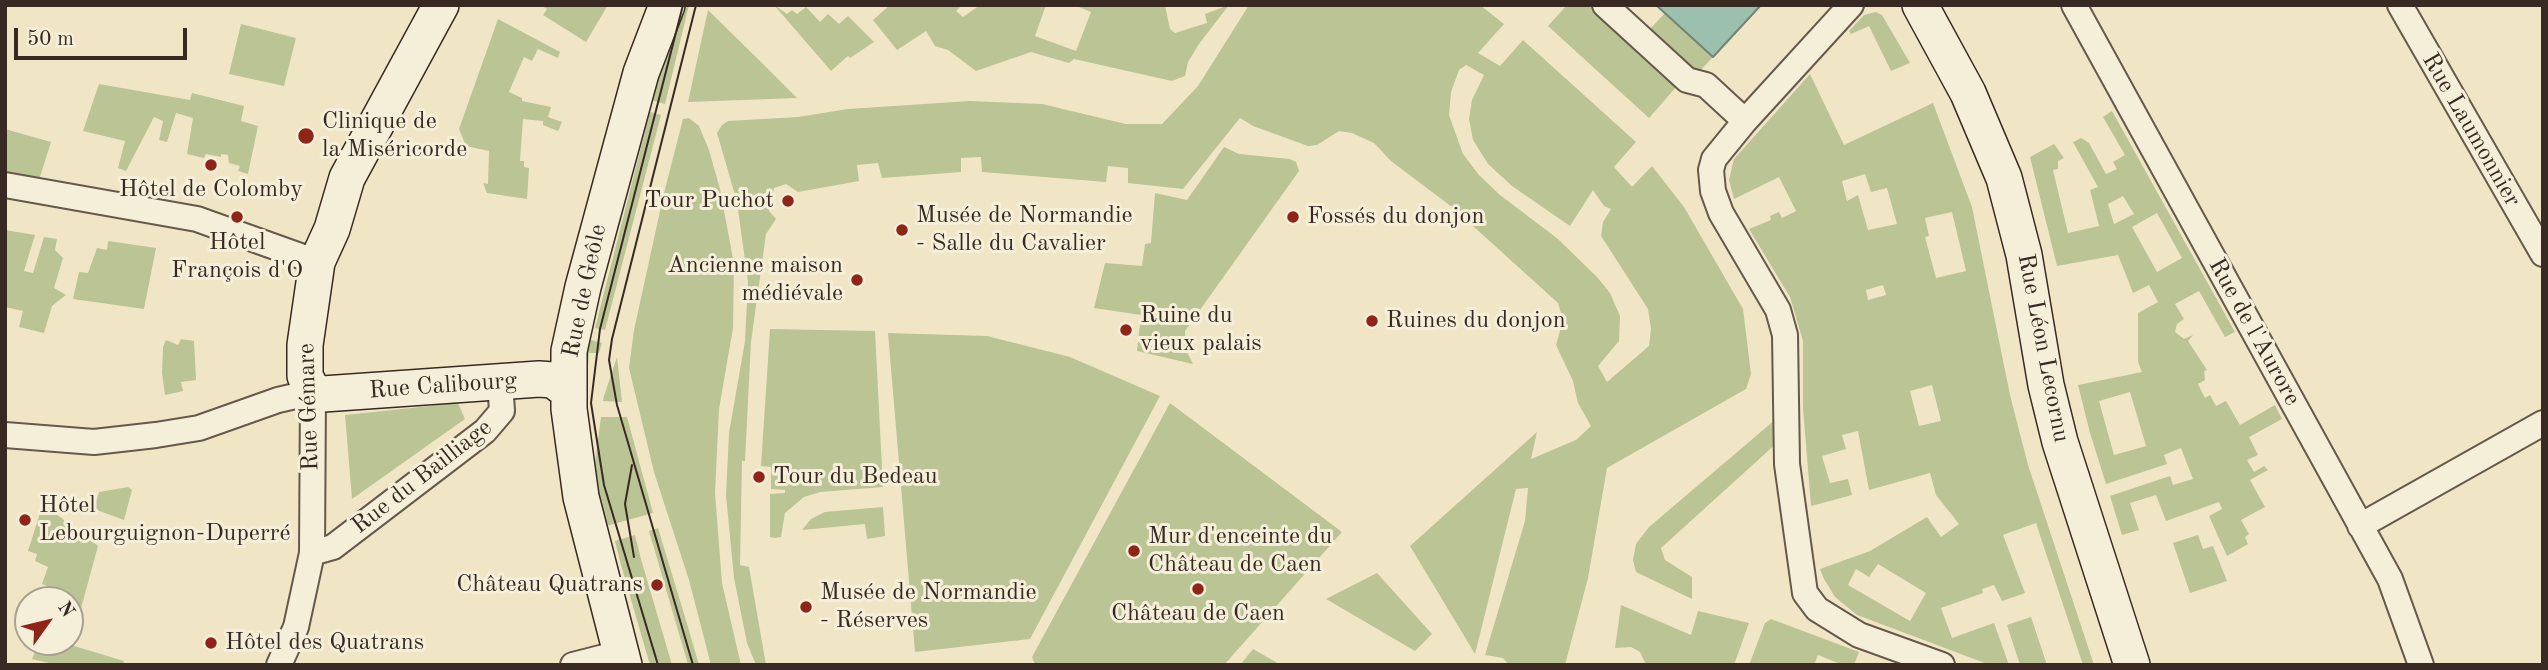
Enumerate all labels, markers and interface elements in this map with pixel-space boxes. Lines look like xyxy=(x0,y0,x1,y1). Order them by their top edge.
scale bar xyxy=(18,14,191,58)
text: 50 m xyxy=(27,29,74,50)
street label: Rue Laumonnier xyxy=(2415,48,2527,212)
place label: Clinique de la Miséricorde xyxy=(322,108,467,164)
marker: Clinique de la Miséricorde xyxy=(296,126,316,146)
marker: Hôtel de Colomby xyxy=(203,157,219,173)
place label: Hôtel de Colomby xyxy=(119,176,303,204)
place label: Tour Puchot xyxy=(644,187,774,215)
marker: Tour Puchot xyxy=(780,193,796,209)
place label: Musée de Normandie - Salle du Cavalier xyxy=(916,202,1133,258)
place label: Fossés du donjon xyxy=(1307,203,1484,231)
marker: Hôtel François d'O xyxy=(229,209,245,225)
marker: Fossés du donjon xyxy=(1285,209,1301,225)
street label: Rue de Geôle xyxy=(557,222,613,360)
marker: Musée de Normandie - Salle du Cavalier xyxy=(894,222,910,238)
place label: Hôtel François d'O xyxy=(171,229,303,285)
street label: Rue Léon Lecornu xyxy=(2011,251,2075,445)
place label: Ancienne maison médiévale xyxy=(667,252,843,308)
street label: Rue de l'Aurore xyxy=(2202,253,2306,411)
marker: Ancienne maison médiévale xyxy=(849,272,865,288)
place label: Ruine du vieux palais xyxy=(1140,302,1262,358)
place label: Ruines du donjon xyxy=(1386,307,1566,335)
marker: Ruines du donjon xyxy=(1364,313,1380,329)
marker: Ruine du vieux palais xyxy=(1118,322,1134,338)
street label: Rue Gémare xyxy=(292,343,326,471)
street label: Rue Calibourg xyxy=(368,366,518,406)
street label: Rue du Bailliage xyxy=(346,413,498,541)
place label: Tour du Bedeau xyxy=(773,463,938,491)
marker: Tour du Bedeau xyxy=(751,469,767,485)
place label: Hôtel Lebourguignon-Duperré xyxy=(39,492,291,548)
marker: Hôtel Lebourguignon-Duperré xyxy=(17,512,33,528)
place label: Mur d'enceinte du Château de Caen xyxy=(1148,523,1332,579)
marker: Mur d'enceinte du Château de Caen xyxy=(1126,543,1142,559)
place label: Château Quatrans xyxy=(456,571,643,599)
marker: Château Quatrans xyxy=(649,577,665,593)
place label: Musée de Normandie - Réserves xyxy=(820,579,1037,635)
marker: Château de Caen xyxy=(1190,581,1206,597)
north arrow xyxy=(14,586,84,656)
text: N xyxy=(53,599,77,621)
marker: Musée de Normandie - Réserves xyxy=(798,599,814,615)
place label: Château de Caen xyxy=(1111,600,1285,628)
place label: Hôtel des Quatrans xyxy=(225,629,424,657)
marker: Hôtel des Quatrans xyxy=(203,635,219,651)

